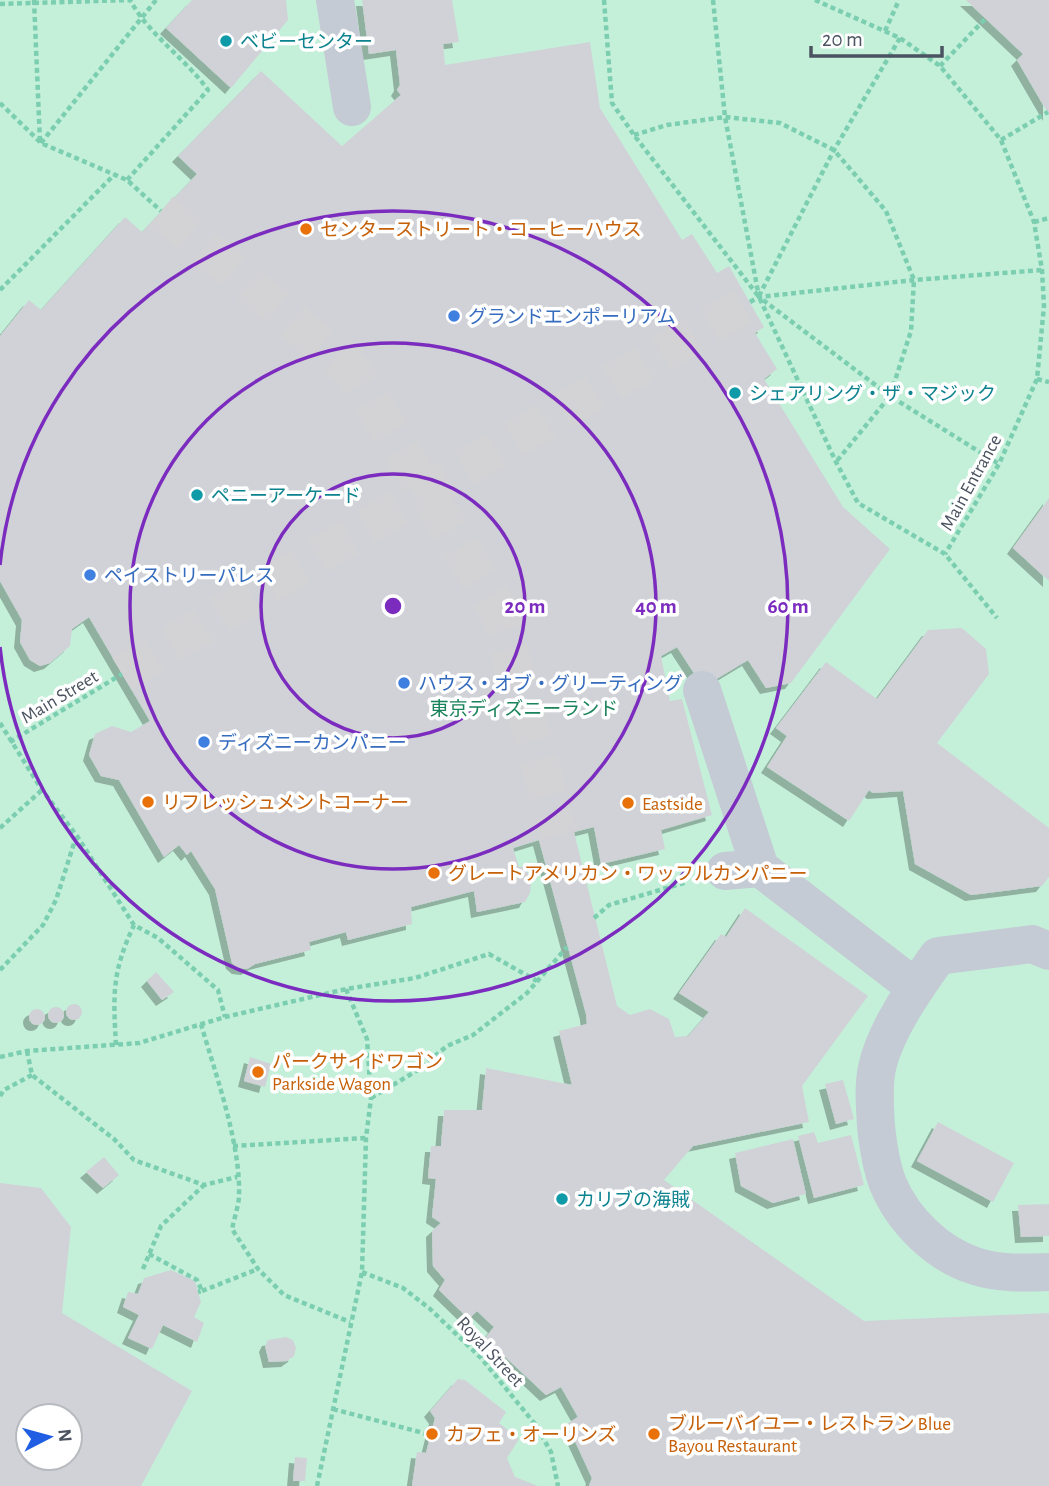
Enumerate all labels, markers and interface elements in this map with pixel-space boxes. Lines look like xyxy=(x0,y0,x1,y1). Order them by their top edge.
scale bar xyxy=(811,14,942,58)
text: 20 m xyxy=(822,29,863,50)
place label: ベビーセンター xyxy=(240,32,373,52)
marker: ベビーセンター xyxy=(218,33,234,49)
place label: センターストリート・コーヒーハウス xyxy=(320,220,642,240)
marker: センターストリート・コーヒーハウス xyxy=(298,221,314,237)
place label: グランドエンポーリアム xyxy=(468,306,676,327)
marker: グランドエンポーリアム xyxy=(446,308,462,324)
place label: シェアリング・ザ・マジック xyxy=(749,384,996,404)
marker: シェアリング・ザ・マジック xyxy=(727,385,743,401)
street label: Main Entrance xyxy=(937,432,1005,534)
place label: ペニーアーケード xyxy=(211,486,361,506)
marker: ペニーアーケード xyxy=(189,487,205,503)
place label: ペイストリーパレス xyxy=(104,566,274,586)
marker: ペイストリーパレス xyxy=(82,567,98,583)
centre of rings xyxy=(381,594,405,618)
text: 20 m xyxy=(505,596,545,617)
text: 40 m xyxy=(635,596,677,617)
text: 60 m xyxy=(767,596,809,617)
street label: Main Street xyxy=(18,667,101,728)
place label: ハウス・オブ・グリーティング xyxy=(418,673,683,694)
marker: ハウス・オブ・グリーティング xyxy=(396,675,412,691)
park label: 東京ディズニーランド xyxy=(430,698,618,719)
place label: ディズニーカンパニー xyxy=(218,732,407,753)
marker: ディズニーカンパニー xyxy=(196,734,212,750)
marker: リフレッシュメントコーナー xyxy=(140,794,156,810)
place label: リフレッシュメントコーナー xyxy=(162,794,409,813)
marker: Eastside xyxy=(620,795,636,811)
place label: Eastside xyxy=(642,795,703,814)
place label: グレートアメリカン・ワッフルカンパニー xyxy=(448,864,807,884)
marker: グレートアメリカン・ワッフルカンパニー xyxy=(426,865,442,881)
place label: パークサイドワゴン Parkside Wagon xyxy=(272,1051,443,1094)
marker: パークサイドワゴン Parkside Wagon xyxy=(250,1064,266,1080)
place label: カリブの海賊 xyxy=(576,1189,690,1210)
marker: カリブの海賊 xyxy=(554,1191,570,1207)
street label: Royal Street xyxy=(453,1313,527,1391)
north arrow xyxy=(14,1402,84,1472)
place label: ブルーバイユー・レストラン Blue Bayou Restaurant xyxy=(668,1413,951,1456)
place label: カフェ・オーリンズ xyxy=(446,1424,617,1445)
marker: カフェ・オーリンズ xyxy=(424,1426,440,1442)
marker: ブルーバイユー・レストラン Blue Bayou Restaurant xyxy=(646,1426,662,1442)
text: N xyxy=(54,1428,75,1443)

